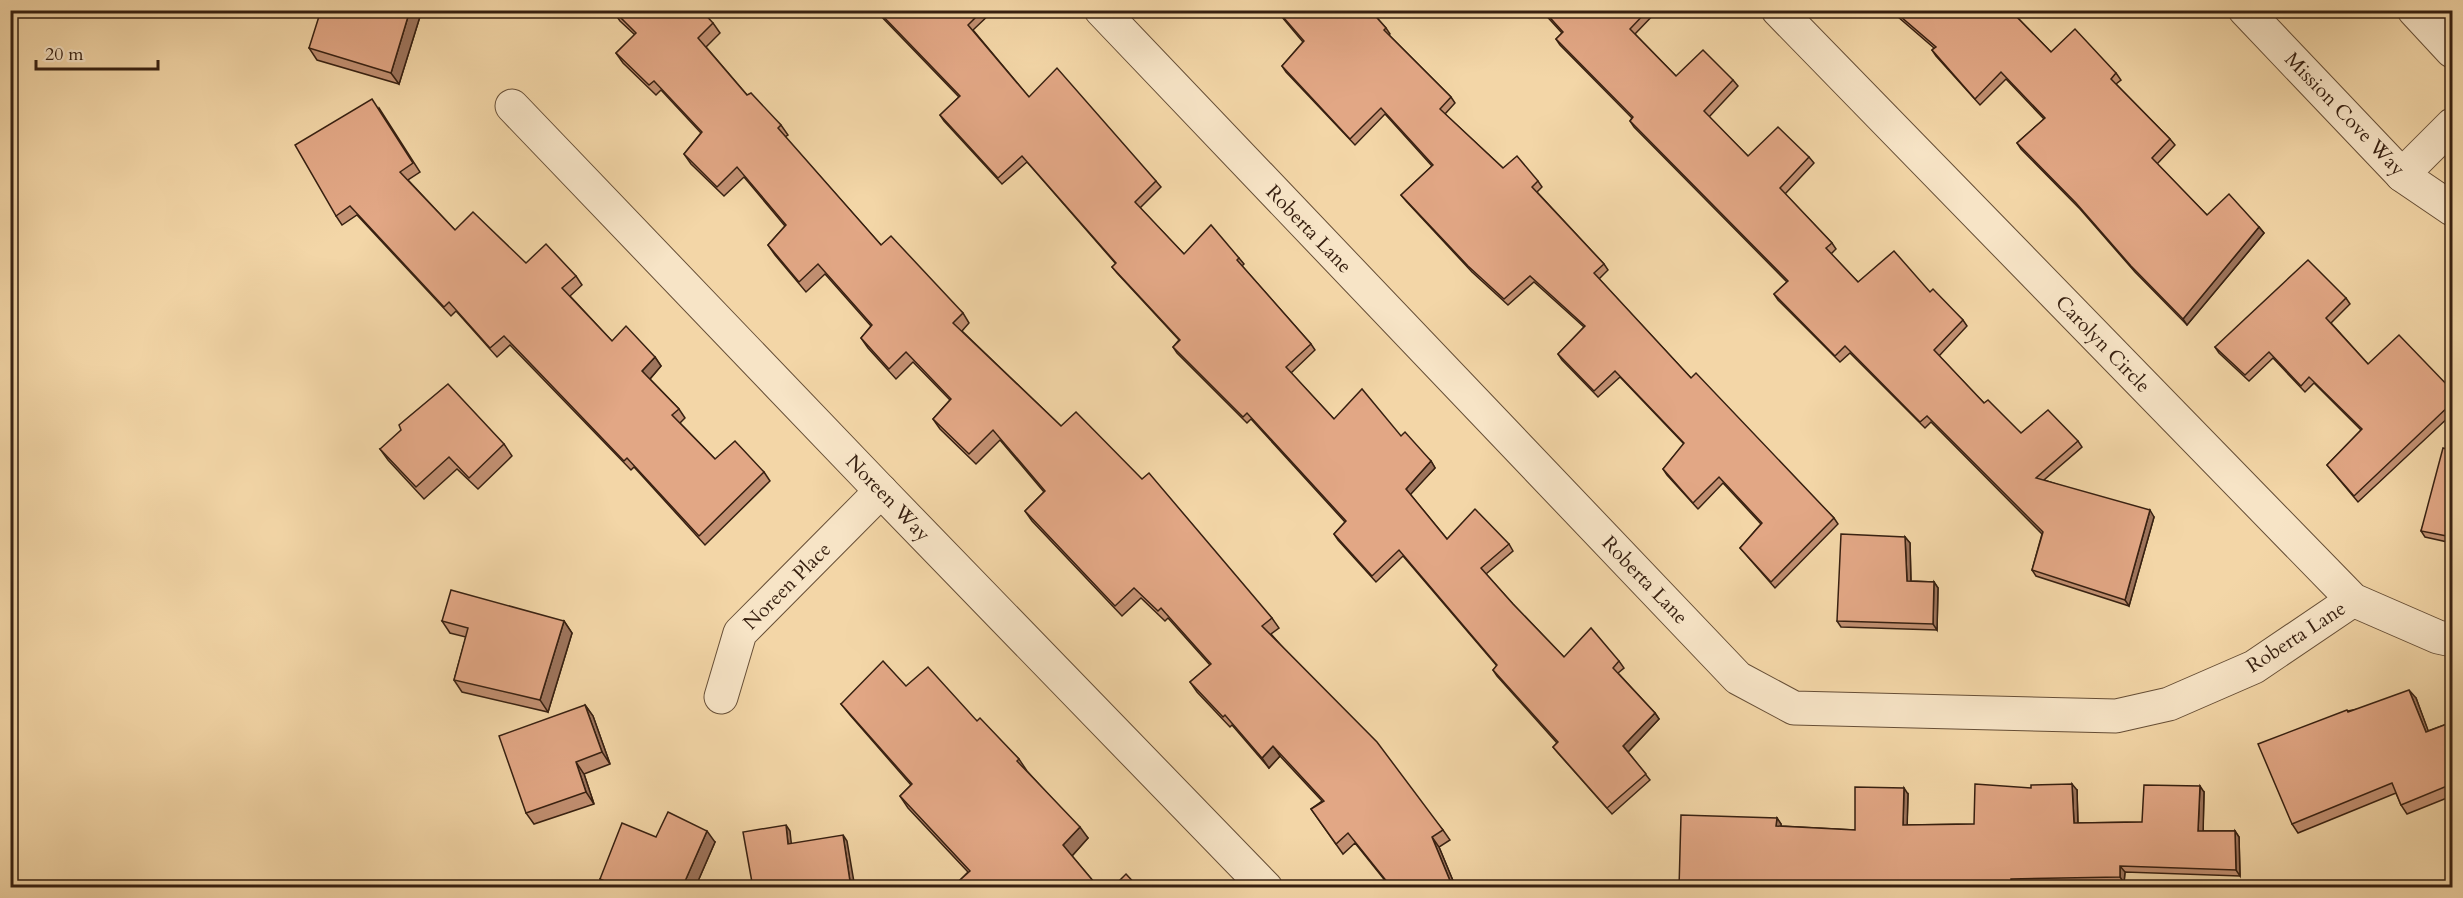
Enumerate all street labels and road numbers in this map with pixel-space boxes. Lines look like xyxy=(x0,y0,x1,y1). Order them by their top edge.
street label: Mission Cove Way xyxy=(2279,46,2412,182)
street label: Roberta Lane xyxy=(1260,179,1358,279)
street label: Carolyn Circle xyxy=(2050,289,2156,399)
street label: Noreen Way xyxy=(840,449,937,548)
street label: Roberta Lane xyxy=(1596,530,1694,630)
street label: Noreen Place xyxy=(737,536,837,636)
street label: Roberta Lane xyxy=(2241,595,2351,679)

